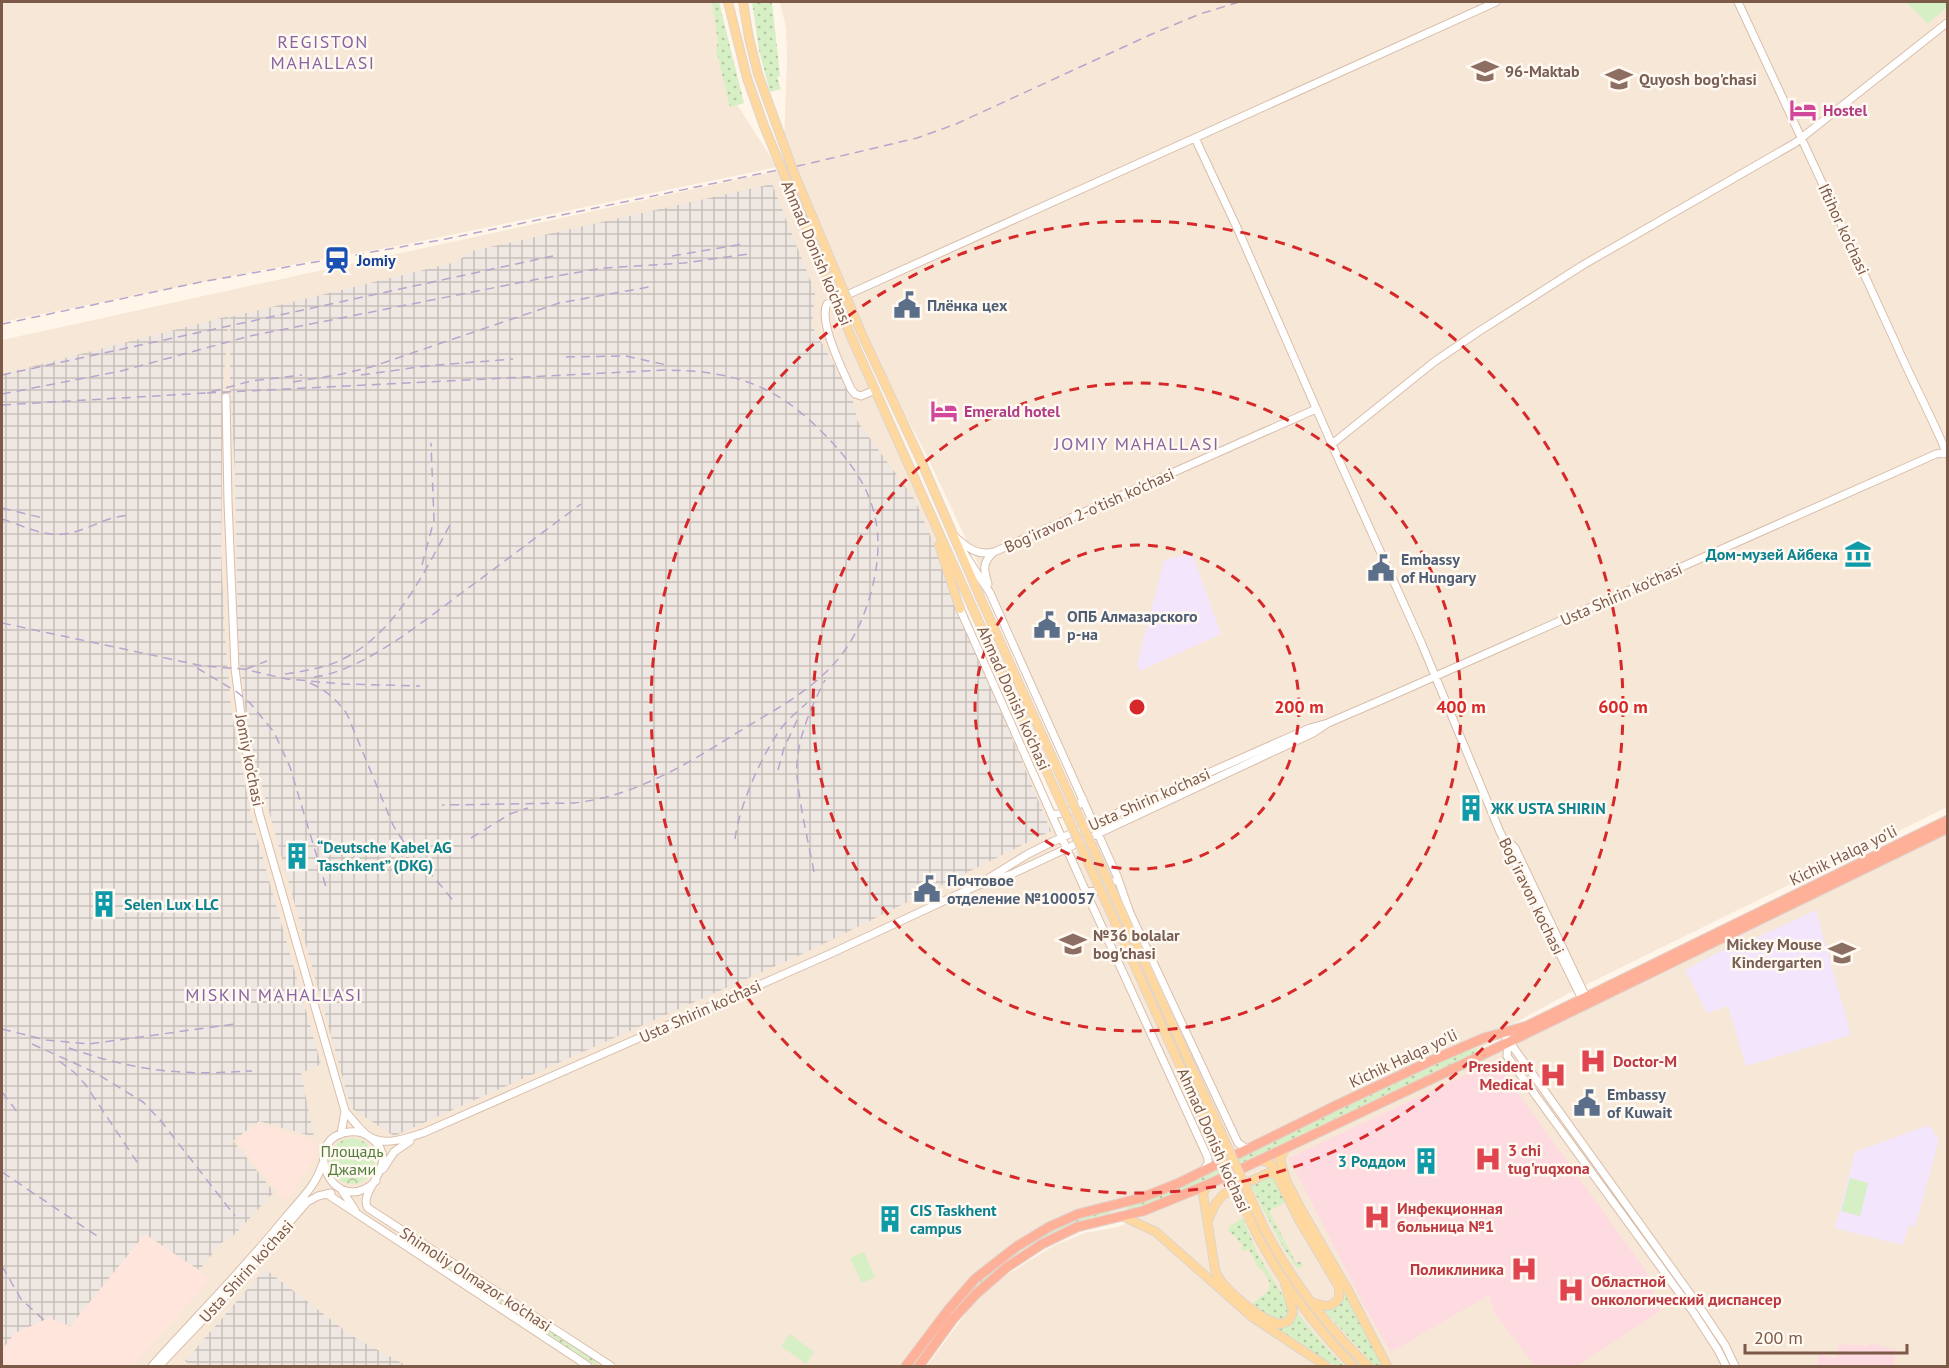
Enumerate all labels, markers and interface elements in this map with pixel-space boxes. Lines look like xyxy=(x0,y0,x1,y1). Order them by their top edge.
district label: REGISTON MAHALLASI xyxy=(271,30,375,74)
school or university icon: 96-Maktab xyxy=(1470,56,1500,86)
place label: 96-Maktab xyxy=(1505,61,1580,81)
school or university icon: Quyosh bog'chasi xyxy=(1604,64,1634,94)
place label: Quyosh bog'chasi xyxy=(1639,69,1757,89)
hotel icon: Hostel xyxy=(1788,95,1818,125)
place label: Hostel xyxy=(1823,100,1867,120)
street label: Ahmad Donish ko'chasi xyxy=(777,177,857,329)
street label: Iftihor ko'chasi xyxy=(1814,180,1874,278)
station icon: Jomiy xyxy=(322,245,352,275)
place label: Jomiy xyxy=(356,250,396,270)
public building icon: Плёнка цех xyxy=(892,290,922,320)
place label: Плёнка цех xyxy=(927,295,1008,315)
hotel icon: Emerald hotel xyxy=(929,396,959,426)
place label: Emerald hotel xyxy=(964,401,1060,421)
district label: JOMIY MAHALLASI xyxy=(1053,432,1220,455)
street label: Bog'iravon 2-o'tish ko'chasi xyxy=(1001,463,1177,557)
museum icon: Дом-музей Айбека xyxy=(1843,539,1873,569)
place label: Дом-музей Айбека xyxy=(1706,544,1838,564)
place label: Embassy of Hungary xyxy=(1401,549,1476,587)
public building icon: Embassy of Hungary xyxy=(1366,553,1396,583)
street label: Usta Shirin ko'chasi xyxy=(1557,558,1685,630)
place label: ОПБ Алмазарского р-на xyxy=(1067,606,1198,644)
public building icon: ОПБ Алмазарского р-на xyxy=(1032,610,1062,640)
street label: Ahmad Donish ko'chasi xyxy=(973,623,1055,773)
text: 200 m xyxy=(1274,695,1324,718)
text: 400 m xyxy=(1436,695,1486,718)
text: 600 m xyxy=(1598,695,1648,718)
centre of rings xyxy=(1127,697,1147,717)
street label: Jomiy ko'chasi xyxy=(231,711,269,808)
street label: Usta Shirin ko'chasi xyxy=(1085,763,1213,835)
building icon: ЖК USTA SHIRIN xyxy=(1456,793,1486,823)
place label: ЖК USTA SHIRIN xyxy=(1490,798,1606,818)
street label: Kichik Halqa yo'li xyxy=(1786,820,1900,890)
street label: Bog'iravon kochasi xyxy=(1495,834,1569,958)
place label: “Deutsche Kabel AG Taschkent” (DKG) xyxy=(317,837,452,875)
building icon: “Deutsche Kabel AG Taschkent” (DKG) xyxy=(282,841,312,871)
place label: Почтовое отделение №100057 xyxy=(947,870,1095,908)
public building icon: Почтовое отделение №100057 xyxy=(912,874,942,904)
building icon: Selen Lux LLC xyxy=(89,889,119,919)
place label: Selen Lux LLC xyxy=(124,894,219,914)
place label: №36 bolalar bog'chasi xyxy=(1093,925,1180,963)
school or university icon: №36 bolalar bog'chasi xyxy=(1058,929,1088,959)
place label: Mickey Mouse Kindergarten xyxy=(1726,934,1822,972)
school or university icon: Mickey Mouse Kindergarten xyxy=(1827,938,1857,968)
street label: Usta Shirin ko'chasi xyxy=(636,975,764,1047)
district label: MISKIN MAHALLASI xyxy=(185,983,363,1006)
street label: Kichik Halqa yo'li xyxy=(1346,1024,1460,1092)
hospital icon: Doctor-M xyxy=(1578,1046,1608,1076)
place label: Doctor-M xyxy=(1613,1051,1677,1071)
place label: President Medical xyxy=(1468,1056,1533,1094)
hospital icon: President Medical xyxy=(1538,1060,1568,1090)
street label: Ahmad Donish ko'chasi xyxy=(1173,1065,1255,1215)
place label: Embassy of Kuwait xyxy=(1607,1084,1673,1122)
public building icon: Embassy of Kuwait xyxy=(1572,1088,1602,1118)
place label: 3 chi tug'ruqxona xyxy=(1508,1140,1590,1178)
park label: Площадь Джами xyxy=(320,1141,384,1179)
hospital icon: 3 chi tug'ruqxona xyxy=(1473,1144,1503,1174)
building icon: 3 Роддом xyxy=(1411,1146,1441,1176)
place label: 3 Роддом xyxy=(1338,1151,1406,1171)
place label: Инфекционная больница №1 xyxy=(1397,1198,1503,1236)
place label: CIS Taskhent campus xyxy=(910,1200,997,1238)
hospital icon: Инфекционная больница №1 xyxy=(1362,1202,1392,1232)
building icon: CIS Taskhent campus xyxy=(875,1204,905,1234)
street label: Usta Shirin ko'chasi xyxy=(195,1216,297,1326)
street label: Shimoliy Olmazor ko'chasi xyxy=(396,1222,556,1336)
hospital icon: Поликлиника xyxy=(1509,1254,1539,1284)
place label: Поликлиника xyxy=(1410,1259,1504,1279)
place label: Областной онкологический диспансер xyxy=(1591,1271,1782,1309)
hospital icon: Областной онкологический диспансер xyxy=(1556,1275,1586,1305)
scale bar xyxy=(1745,1317,1907,1355)
text: 200 m xyxy=(1754,1326,1803,1349)

